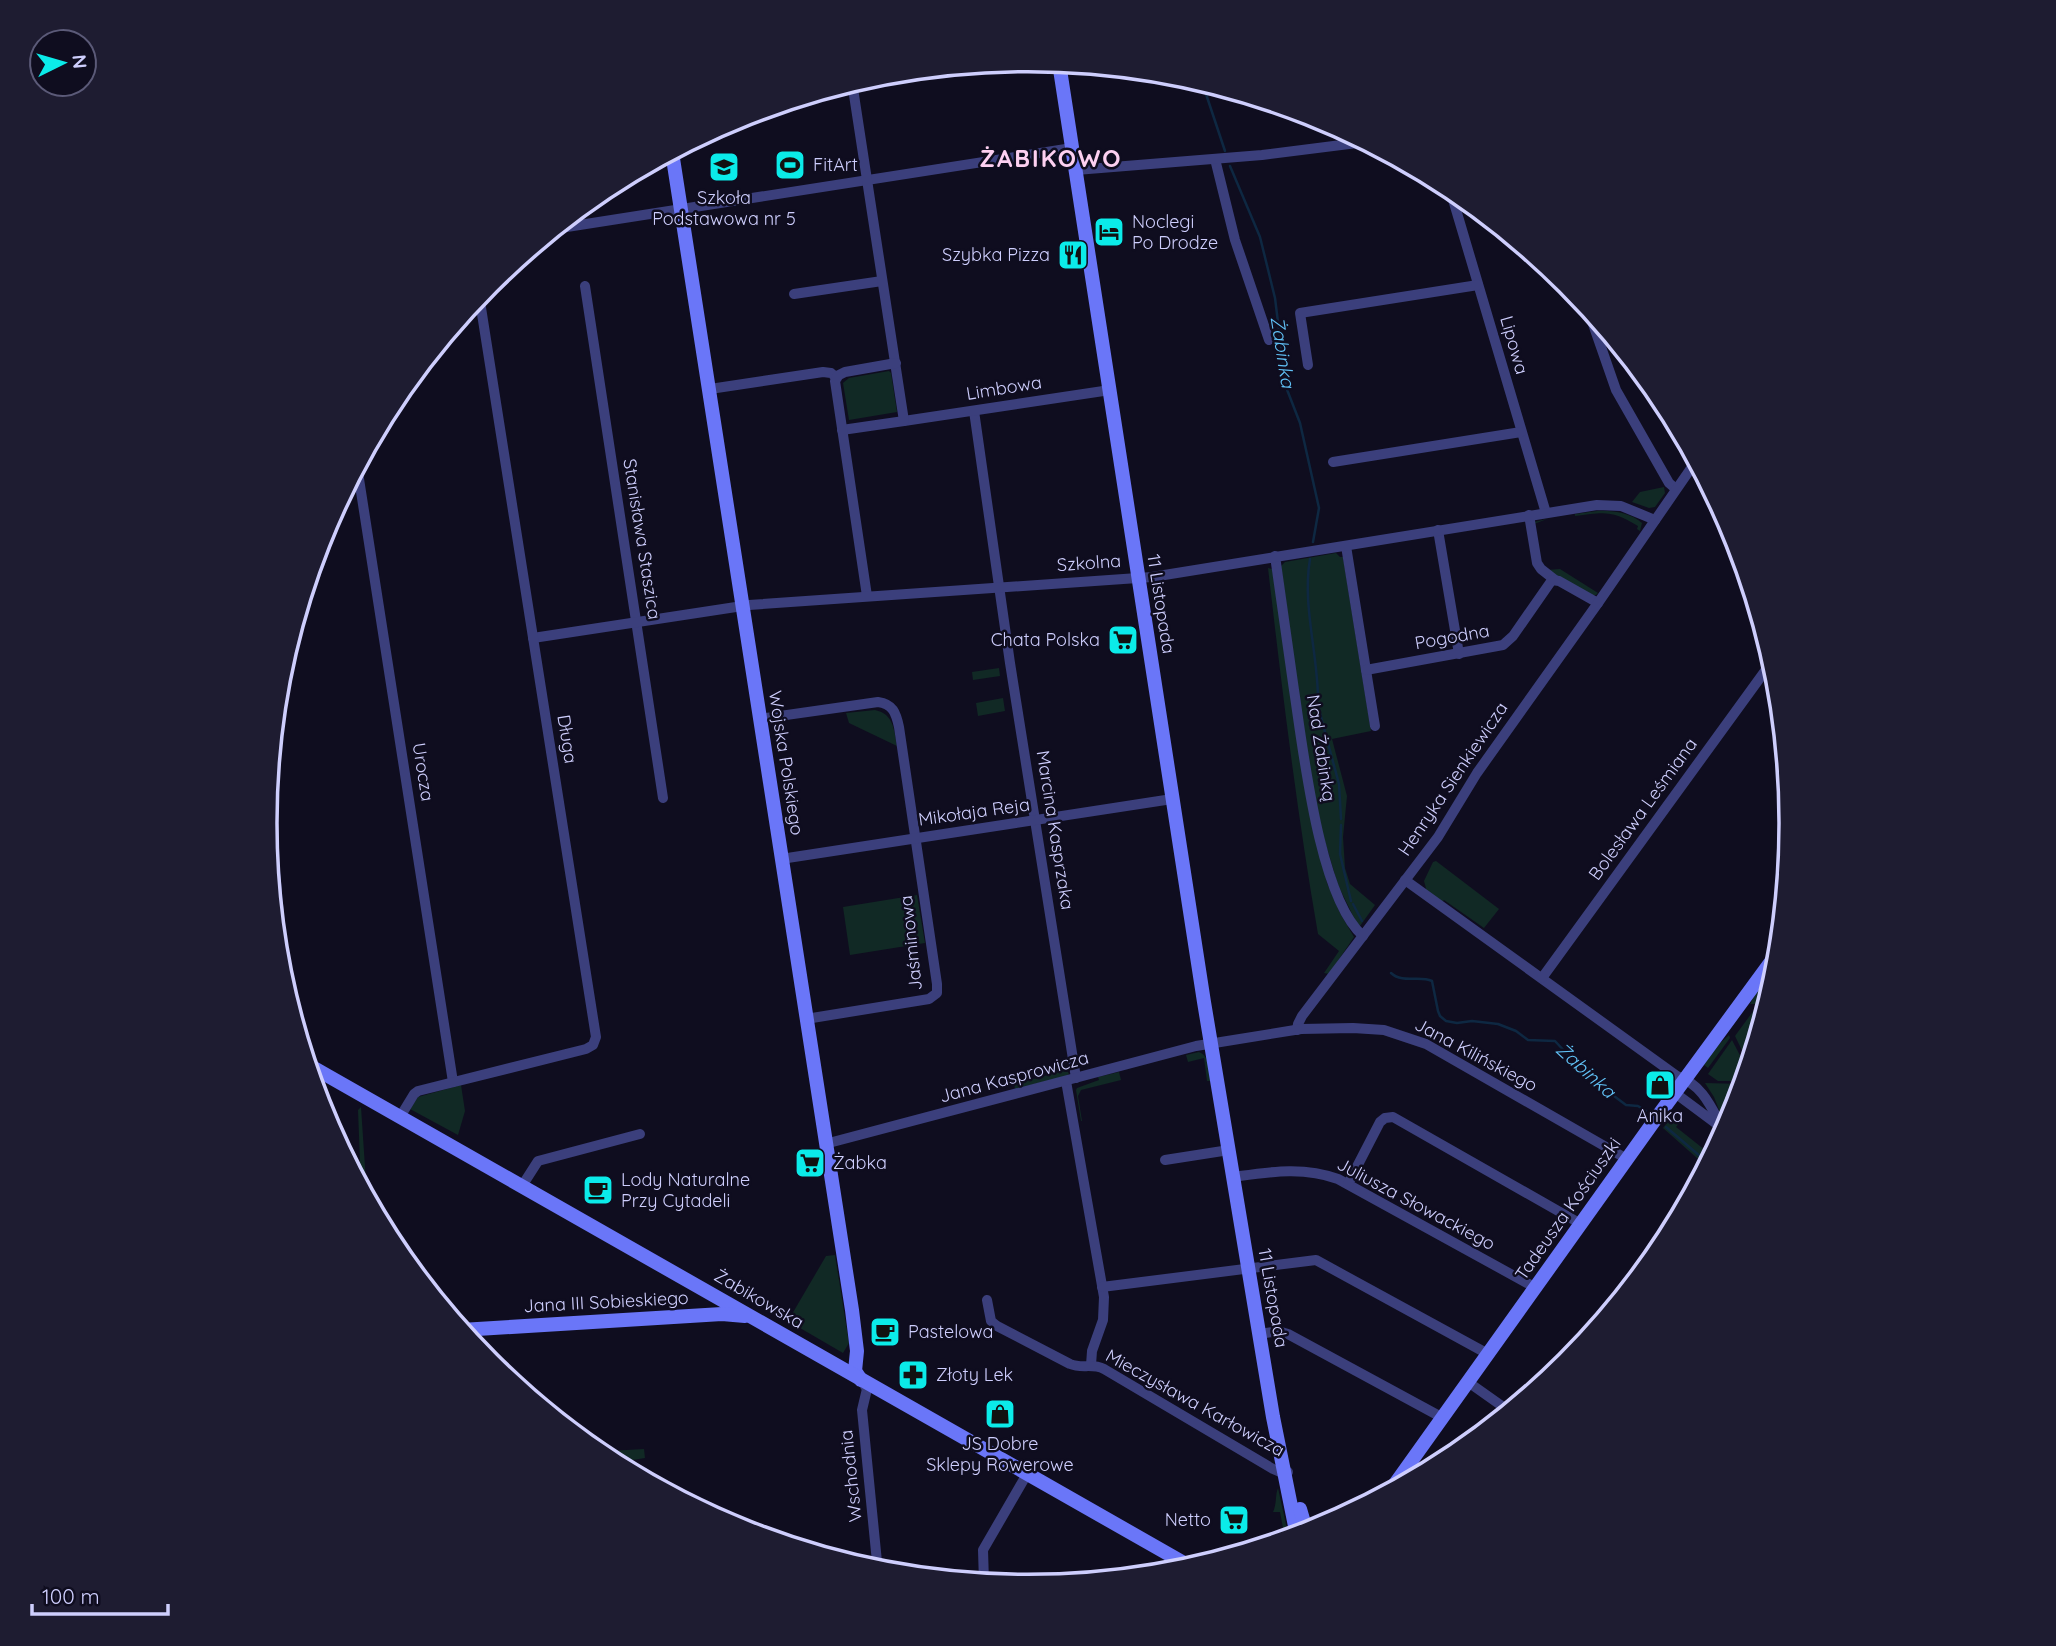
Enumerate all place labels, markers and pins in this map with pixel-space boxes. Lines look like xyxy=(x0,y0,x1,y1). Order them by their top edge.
sports icon: FitArt xyxy=(773,148,807,182)
school or university icon: Szkoła Podstawowa nr 5 xyxy=(707,150,741,184)
place label: FitArt xyxy=(813,153,858,176)
place label: Szkoła Podstawowa nr 5 xyxy=(652,186,796,230)
place label: Noclegi Po Drodze xyxy=(1132,210,1218,254)
hotel icon: Noclegi Po Drodze xyxy=(1092,215,1126,249)
restaurant icon: Szybka Pizza xyxy=(1056,238,1090,272)
place label: Szybka Pizza xyxy=(942,243,1050,266)
supermarket icon: Chata Polska xyxy=(1106,623,1140,657)
place label: Chata Polska xyxy=(991,628,1100,651)
shop icon: Anika xyxy=(1643,1068,1677,1102)
place label: Anika xyxy=(1637,1104,1683,1127)
supermarket icon: Żabka xyxy=(793,1146,827,1180)
place label: Żabka xyxy=(833,1151,887,1174)
place label: Lody Naturalne Przy Cytadeli xyxy=(621,1168,750,1212)
cafe icon: Lody Naturalne Przy Cytadeli xyxy=(581,1173,615,1207)
cafe icon: Pastelowa xyxy=(868,1315,902,1349)
place label: Pastelowa xyxy=(908,1320,994,1343)
pharmacy icon: Złoty Lek xyxy=(896,1358,930,1392)
place label: Złoty Lek xyxy=(936,1363,1013,1386)
shop icon: JS Dobre Sklepy Rowerowe xyxy=(983,1397,1017,1431)
place label: JS Dobre Sklepy Rowerowe xyxy=(926,1432,1074,1476)
supermarket icon: Netto xyxy=(1217,1503,1251,1537)
place label: Netto xyxy=(1165,1508,1211,1531)

